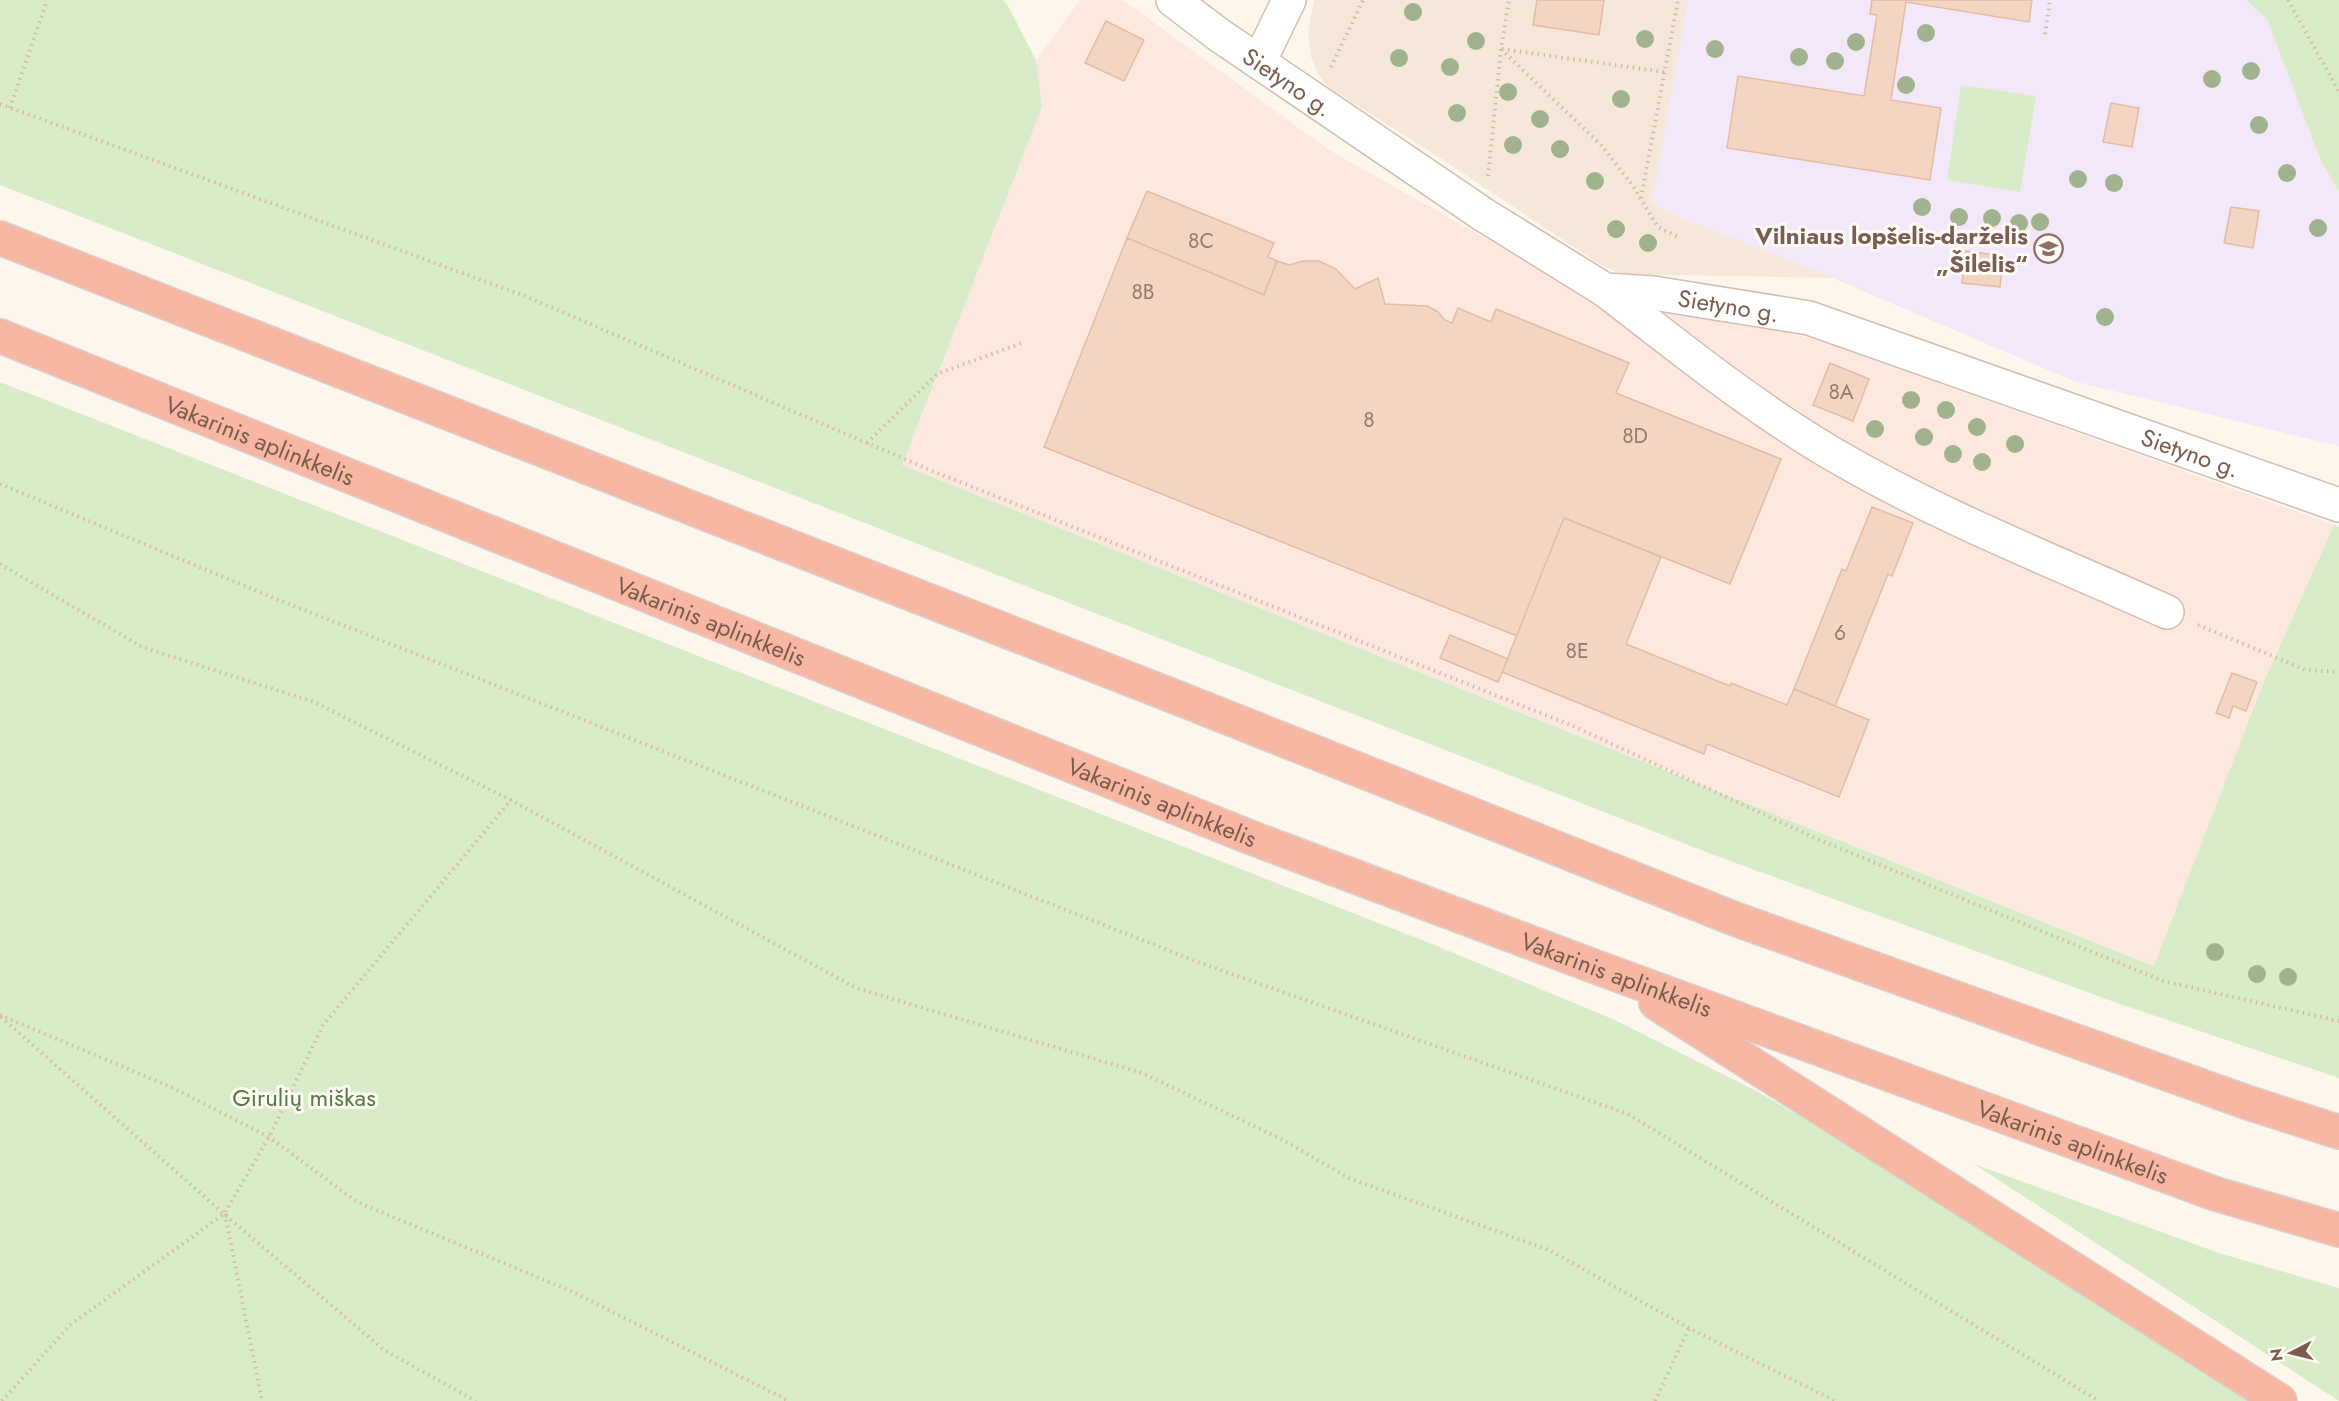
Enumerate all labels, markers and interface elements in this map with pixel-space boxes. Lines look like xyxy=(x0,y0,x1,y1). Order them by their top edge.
street label: Sietyno g. xyxy=(1236,39,1340,125)
place label: Vilniaus lopšelis-darželis „Šilelis“ xyxy=(1754,218,2028,281)
house number: 8C xyxy=(1188,226,1214,256)
school or university icon: Vilniaus lopšelis-darželis „Šilelis“ xyxy=(2033,233,2065,265)
house number: 8B xyxy=(1131,277,1155,307)
street label: Sietyno g. xyxy=(1675,280,1782,330)
house number: 8A xyxy=(1828,377,1854,407)
street label: Vakarinis aplinkkelis xyxy=(160,386,360,494)
house number: 8 xyxy=(1363,405,1375,435)
street label: Sietyno g. xyxy=(2136,419,2244,486)
house number: 8D xyxy=(1622,421,1648,451)
street label: Vakarinis aplinkkelis xyxy=(611,567,811,675)
house number: 6 xyxy=(1834,618,1846,648)
house number: 8E xyxy=(1565,636,1589,666)
street label: Vakarinis aplinkkelis xyxy=(1062,748,1262,856)
street label: Vakarinis aplinkkelis xyxy=(1516,923,1717,1026)
park label: Girulių miškas xyxy=(232,1080,376,1115)
street label: Vakarinis aplinkkelis xyxy=(1972,1090,2173,1193)
north arrow xyxy=(2261,1323,2321,1383)
text: N xyxy=(2264,1347,2289,1362)

